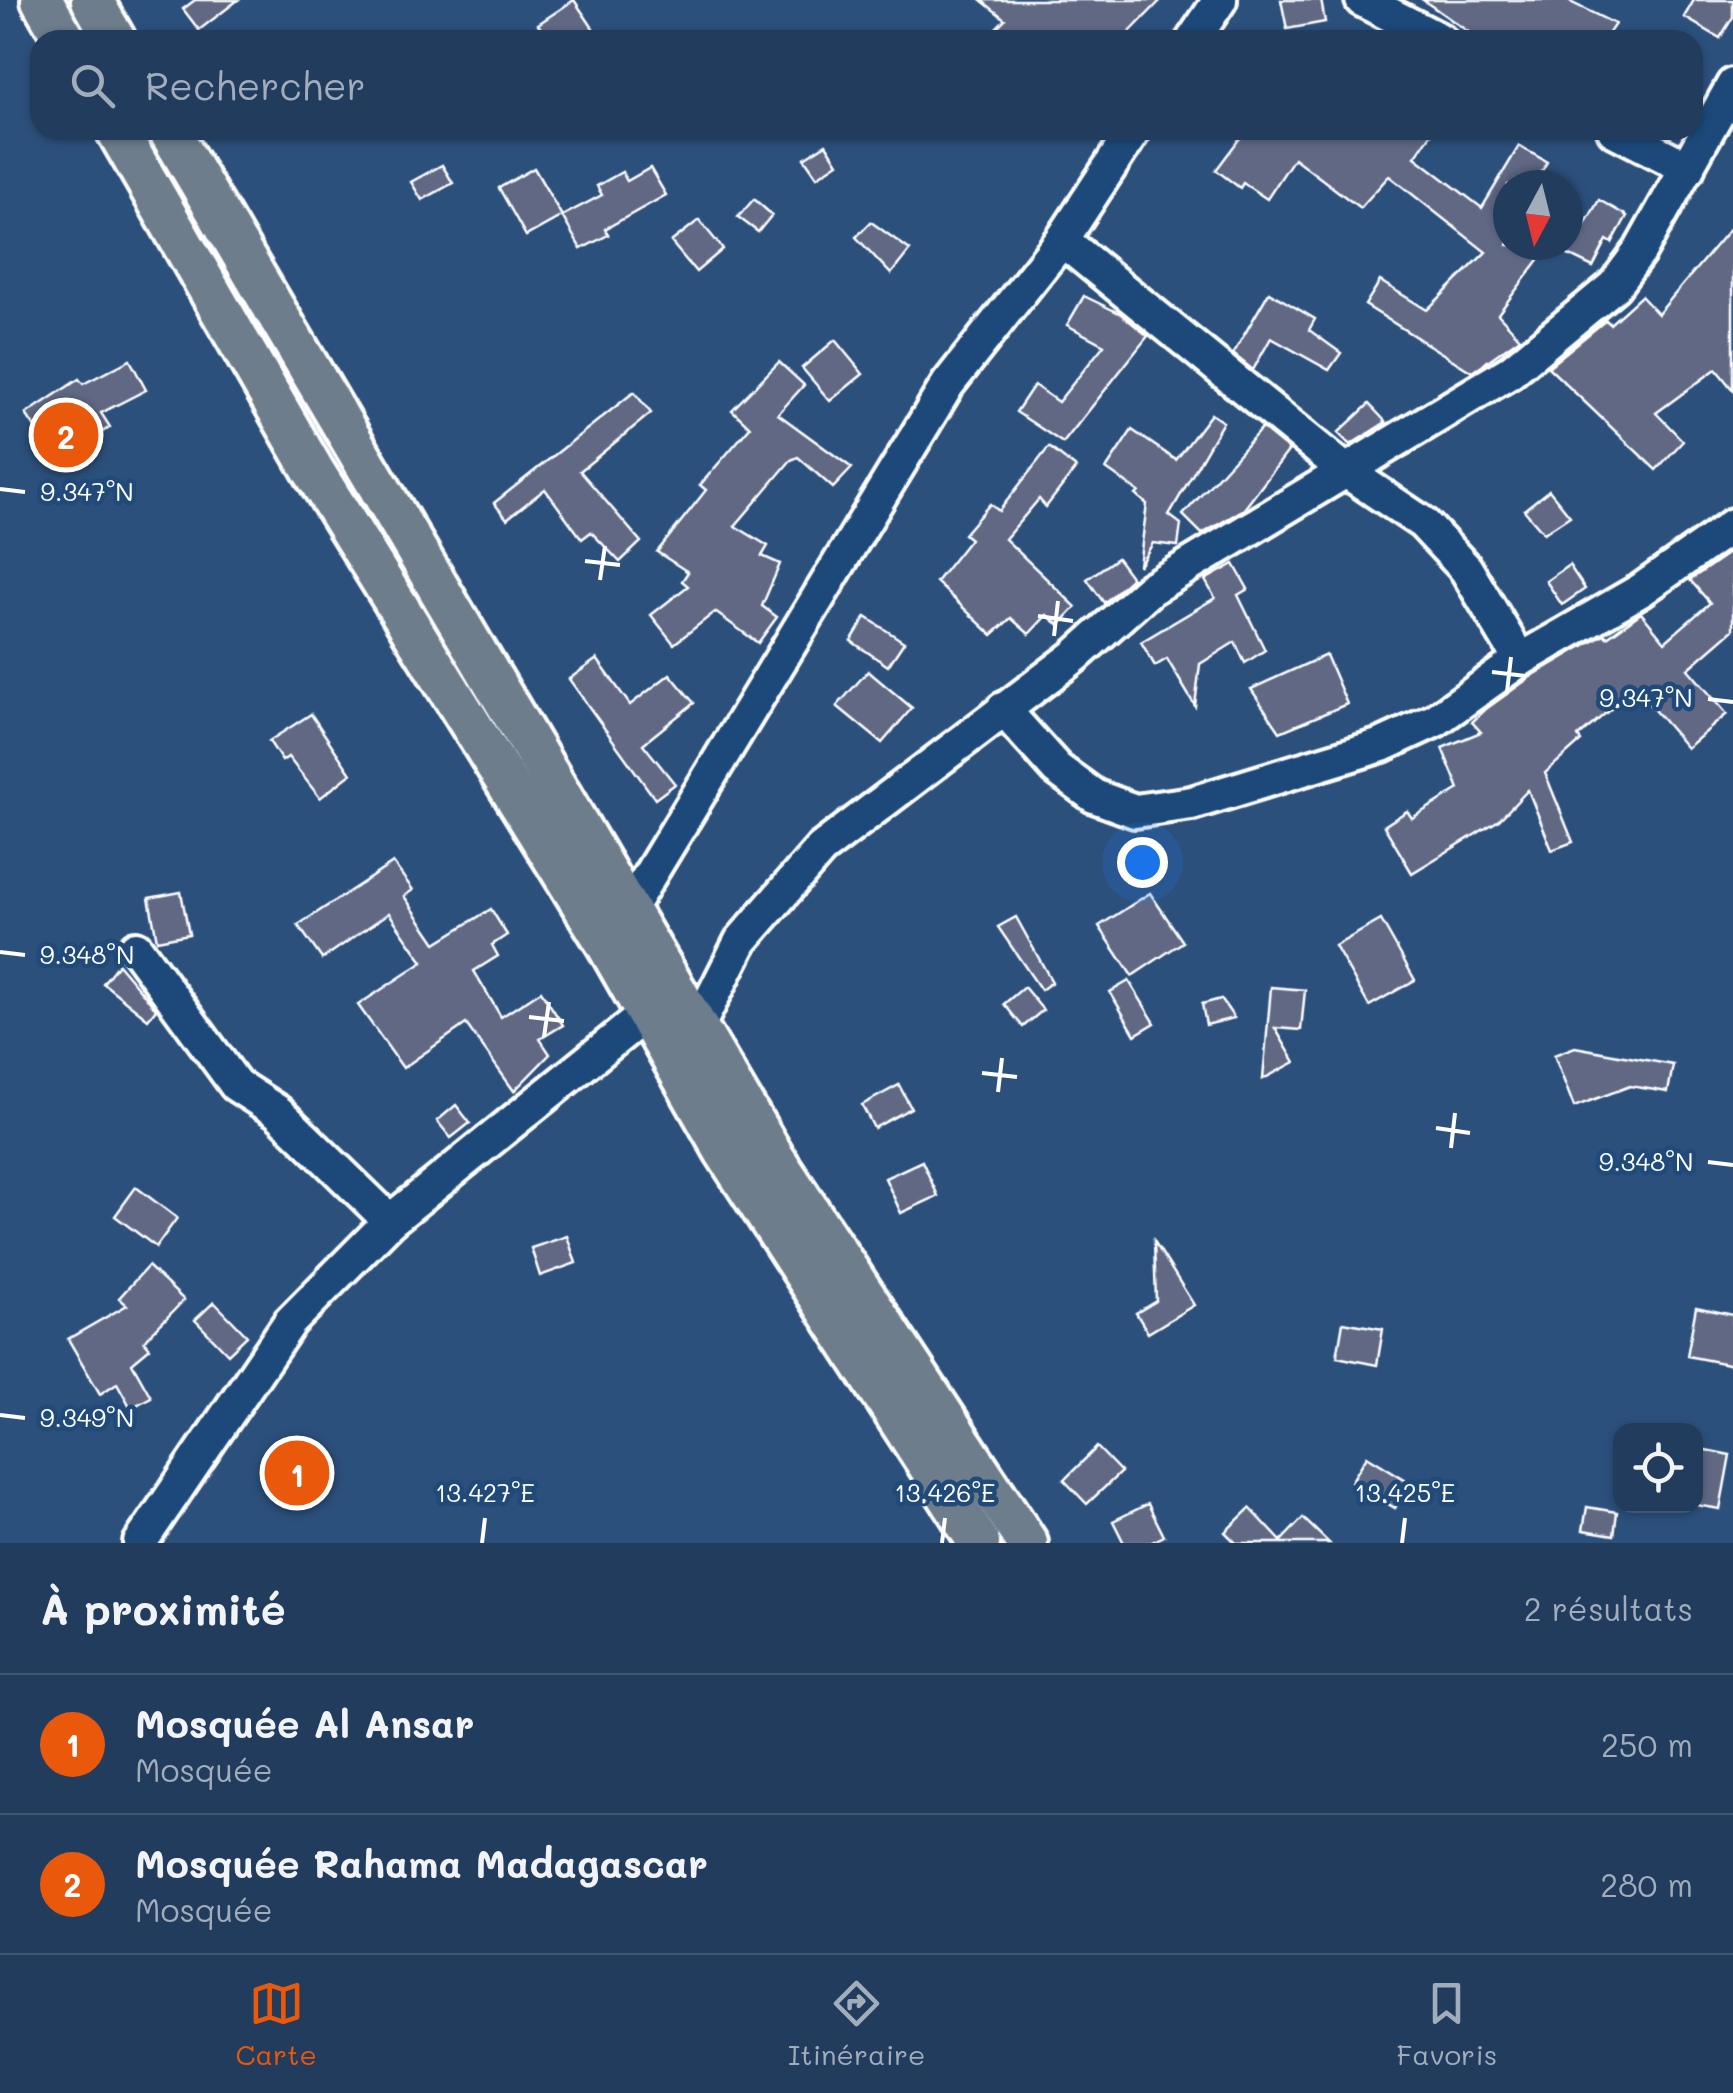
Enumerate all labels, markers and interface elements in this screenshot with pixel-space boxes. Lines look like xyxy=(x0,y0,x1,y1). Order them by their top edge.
search box xyxy=(30,30,1703,140)
icon: search xyxy=(65,58,120,113)
text: Rechercher xyxy=(145,60,366,110)
north arrow xyxy=(1493,170,1583,260)
pin: 2 xyxy=(34,398,98,472)
text: 9.347°N xyxy=(40,475,134,507)
text: 9.347°N xyxy=(1599,681,1693,713)
your location xyxy=(1117,837,1168,888)
text: 9.348°N xyxy=(40,938,134,970)
text: 9.348°N xyxy=(1599,1145,1693,1177)
text: 9.349°N xyxy=(40,1401,134,1433)
map controls xyxy=(1613,1423,1703,1513)
button: locate xyxy=(1613,1423,1703,1513)
pin: 1 xyxy=(264,1436,330,1510)
text: 13.427°E xyxy=(435,1476,535,1508)
text: 13.426°E xyxy=(895,1476,995,1508)
text: 13.425°E xyxy=(1355,1476,1455,1508)
text: À proximité xyxy=(40,1581,286,1636)
text: 2 résultats xyxy=(1524,1587,1693,1629)
text: Mosquée Al Ansar xyxy=(135,1698,474,1748)
text: 1 xyxy=(65,1723,80,1765)
text: 250 m xyxy=(1601,1723,1693,1765)
text: Mosquée xyxy=(135,1748,273,1790)
text: Mosquée Rahama Madagascar xyxy=(135,1838,708,1888)
text: 2 xyxy=(64,1863,81,1905)
text: 280 m xyxy=(1600,1863,1693,1905)
text: Mosquée xyxy=(135,1888,273,1930)
tab: Carte xyxy=(236,1976,317,2072)
tab: Itinéraire xyxy=(788,1976,925,2072)
tab: Favoris xyxy=(1397,1976,1497,2072)

